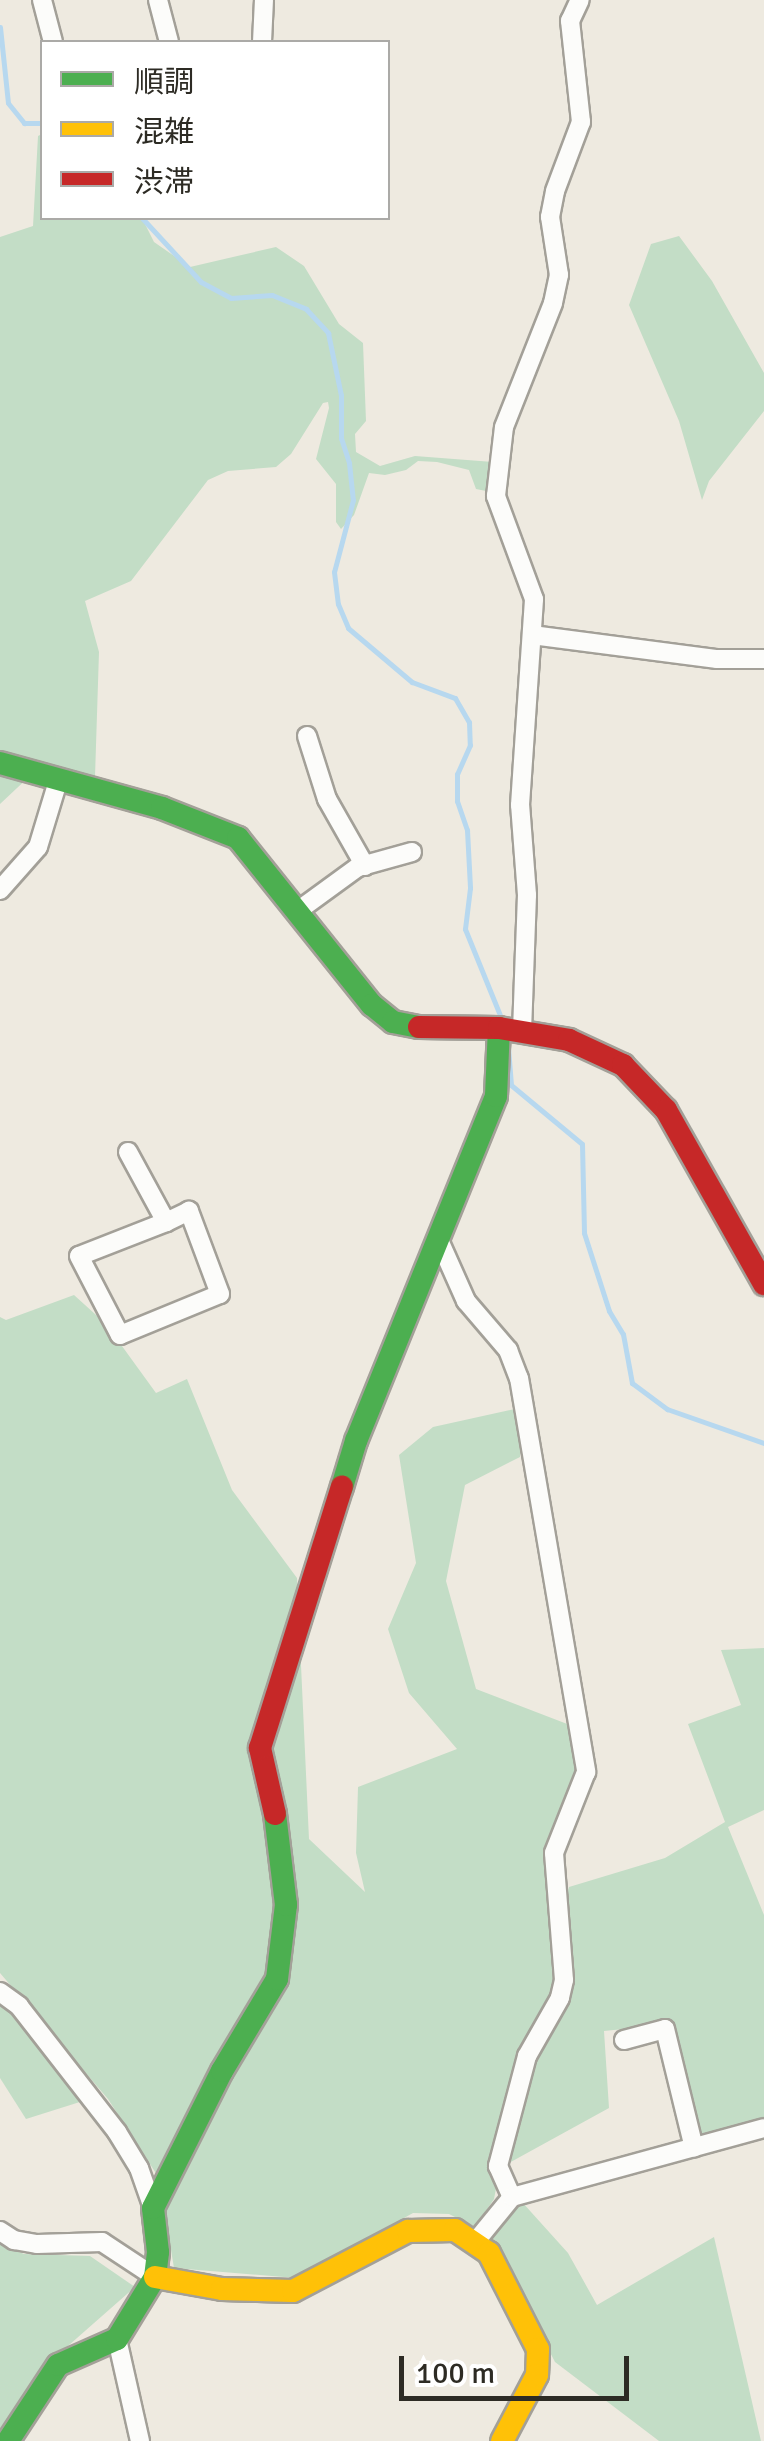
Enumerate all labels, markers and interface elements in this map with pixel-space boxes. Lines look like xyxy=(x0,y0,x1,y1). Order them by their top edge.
legend xyxy=(40,40,390,220)
text: 順調 xyxy=(134,64,194,101)
text: 混雑 xyxy=(134,114,194,151)
text: 渋滞 xyxy=(134,164,194,201)
scale bar xyxy=(404,2336,634,2398)
text: 100 m xyxy=(416,2355,495,2392)

